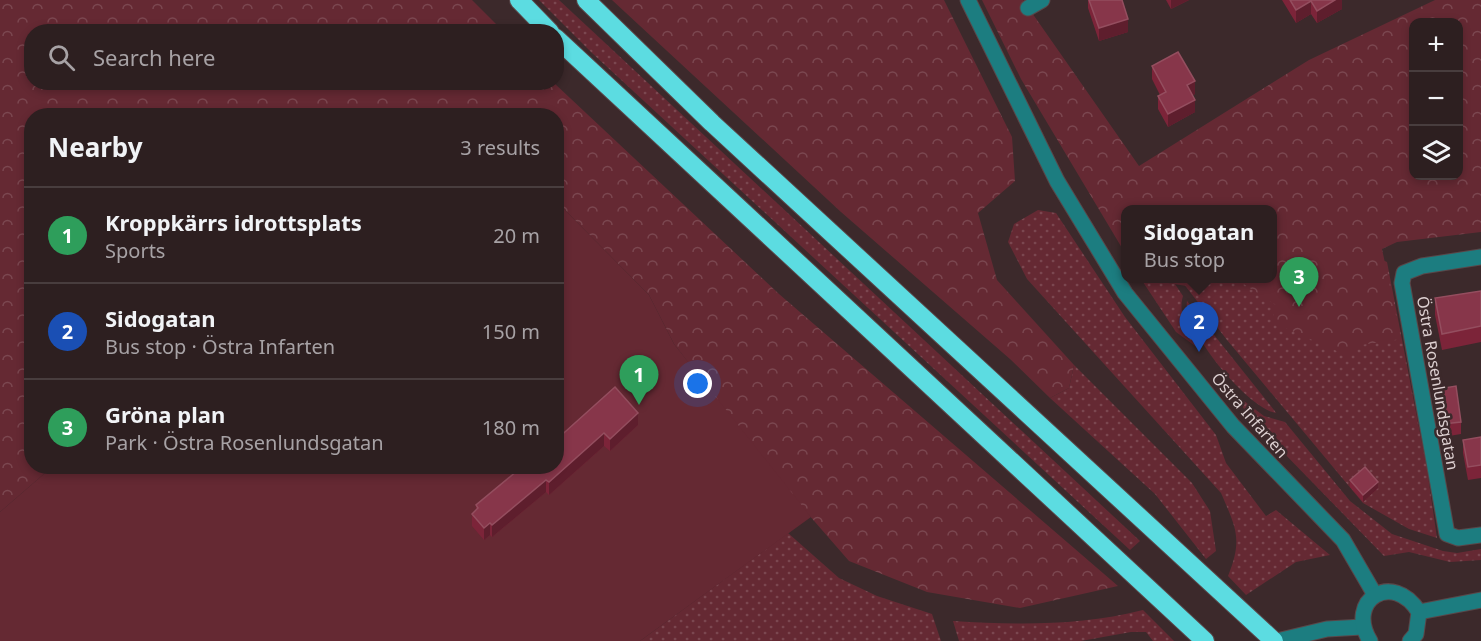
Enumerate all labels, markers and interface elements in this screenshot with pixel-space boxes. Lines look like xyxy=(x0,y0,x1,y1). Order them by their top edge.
map controls xyxy=(1409,18,1463,180)
button: + xyxy=(1409,18,1463,72)
search box xyxy=(24,24,564,90)
icon: search xyxy=(45,41,78,74)
text: Search here xyxy=(93,42,215,72)
button: − xyxy=(1409,72,1463,126)
button: layers xyxy=(1409,126,1463,180)
text: Nearby xyxy=(48,129,143,165)
text: 3 results xyxy=(460,134,540,161)
popup xyxy=(1121,205,1277,283)
text: Kroppkärrs idrottsplats xyxy=(105,207,362,237)
text: Sidogatan xyxy=(1144,216,1254,246)
text: 1 xyxy=(62,222,73,249)
text: 20 m xyxy=(493,222,540,249)
text: Sports xyxy=(105,237,165,264)
text: Bus stop xyxy=(1144,246,1225,273)
pin: 3 xyxy=(1280,258,1318,307)
street label: Östra Rosenlundsgatan xyxy=(1412,294,1464,472)
pin: 2 xyxy=(1180,302,1218,352)
text: Sidogatan xyxy=(105,303,215,333)
text: 2 xyxy=(62,318,73,345)
text: 150 m xyxy=(482,318,540,345)
text: Bus stop · Östra Infarten xyxy=(105,333,335,360)
pin: 1 xyxy=(620,356,658,405)
street label: Östra Infarten xyxy=(1207,368,1293,462)
your location xyxy=(683,369,712,398)
text: Gröna plan xyxy=(105,399,225,429)
text: 3 xyxy=(62,414,73,441)
text: 180 m xyxy=(482,414,540,441)
text: Park · Östra Rosenlundsgatan xyxy=(105,429,384,456)

